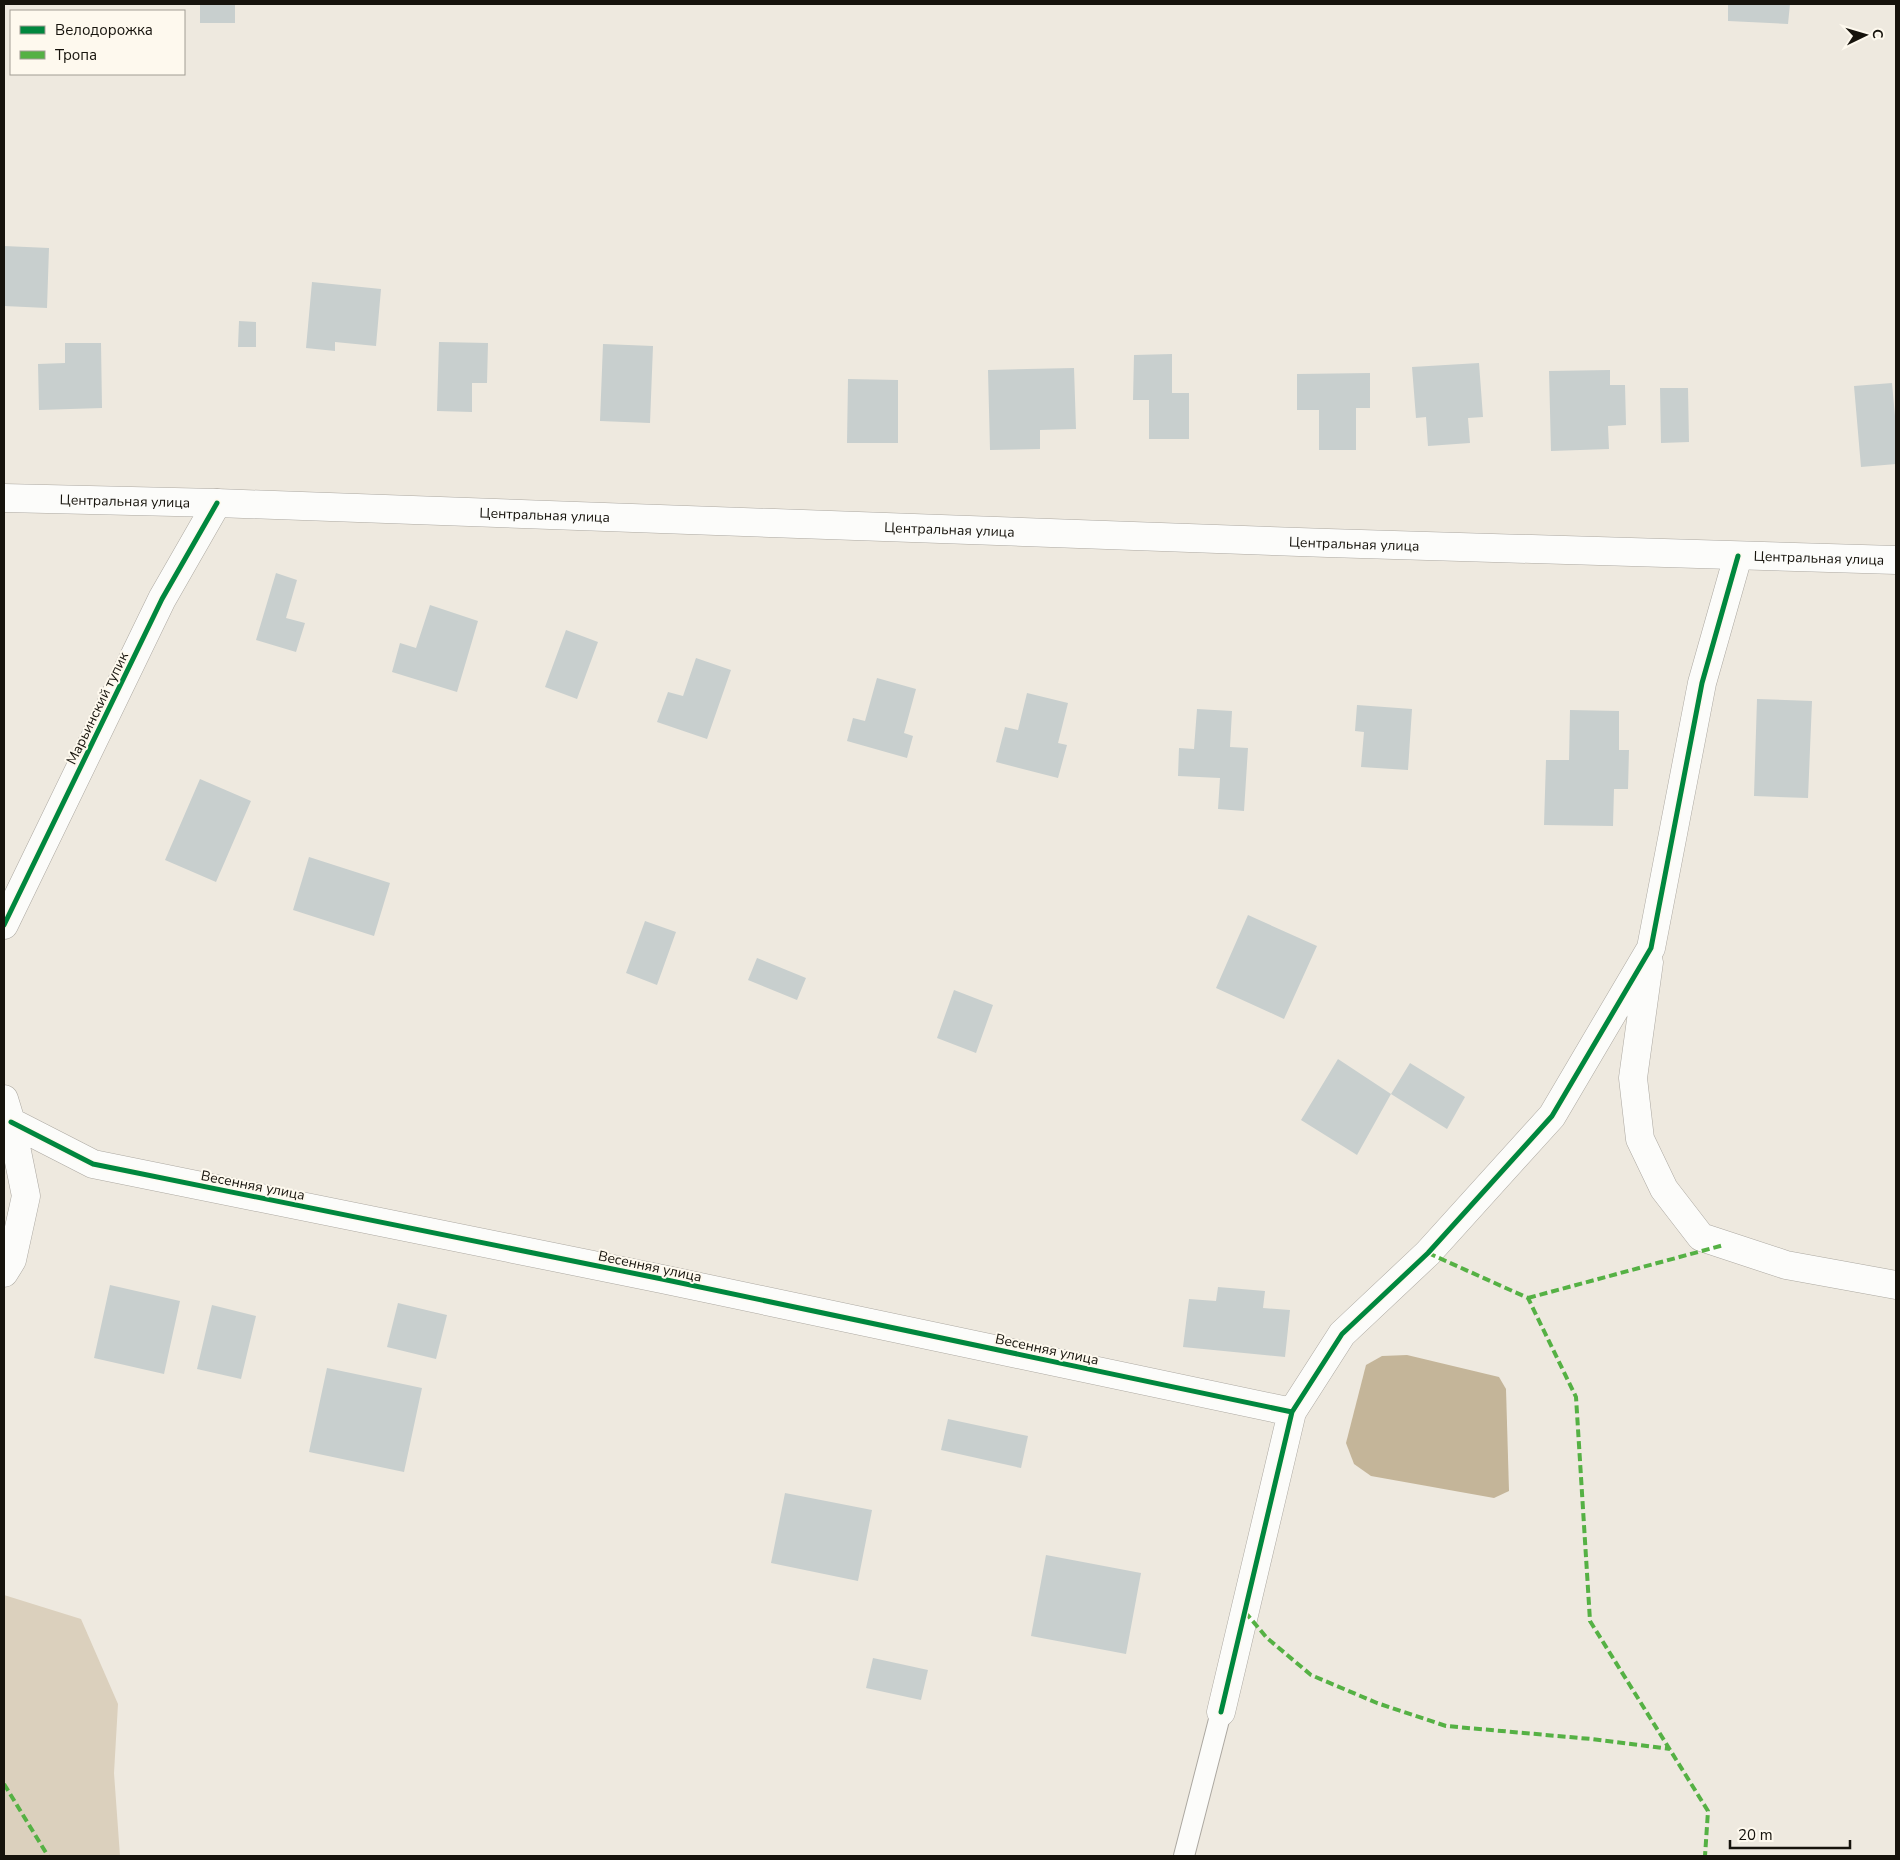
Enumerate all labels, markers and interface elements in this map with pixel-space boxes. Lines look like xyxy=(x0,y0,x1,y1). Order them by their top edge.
legend xyxy=(10,10,185,75)
north arrow xyxy=(1840,10,1890,60)
text: Велодорожка xyxy=(55,20,153,40)
text: С xyxy=(1868,28,1887,40)
text: Тропа xyxy=(55,45,97,65)
street label: Центральная улица xyxy=(59,490,190,512)
street label: Центральная улица xyxy=(479,503,610,527)
street label: Центральная улица xyxy=(884,518,1015,542)
street label: Центральная улица xyxy=(1289,533,1420,556)
street label: Центральная улица xyxy=(1753,547,1885,570)
street label: Марьинский тупик xyxy=(62,648,133,768)
street label: Весенняя улица xyxy=(199,1166,306,1205)
street label: Весенняя улица xyxy=(596,1246,703,1287)
street label: Весенняя улица xyxy=(993,1329,1100,1370)
scale bar xyxy=(1730,1818,1850,1850)
text: 20 m xyxy=(1738,1825,1773,1845)

